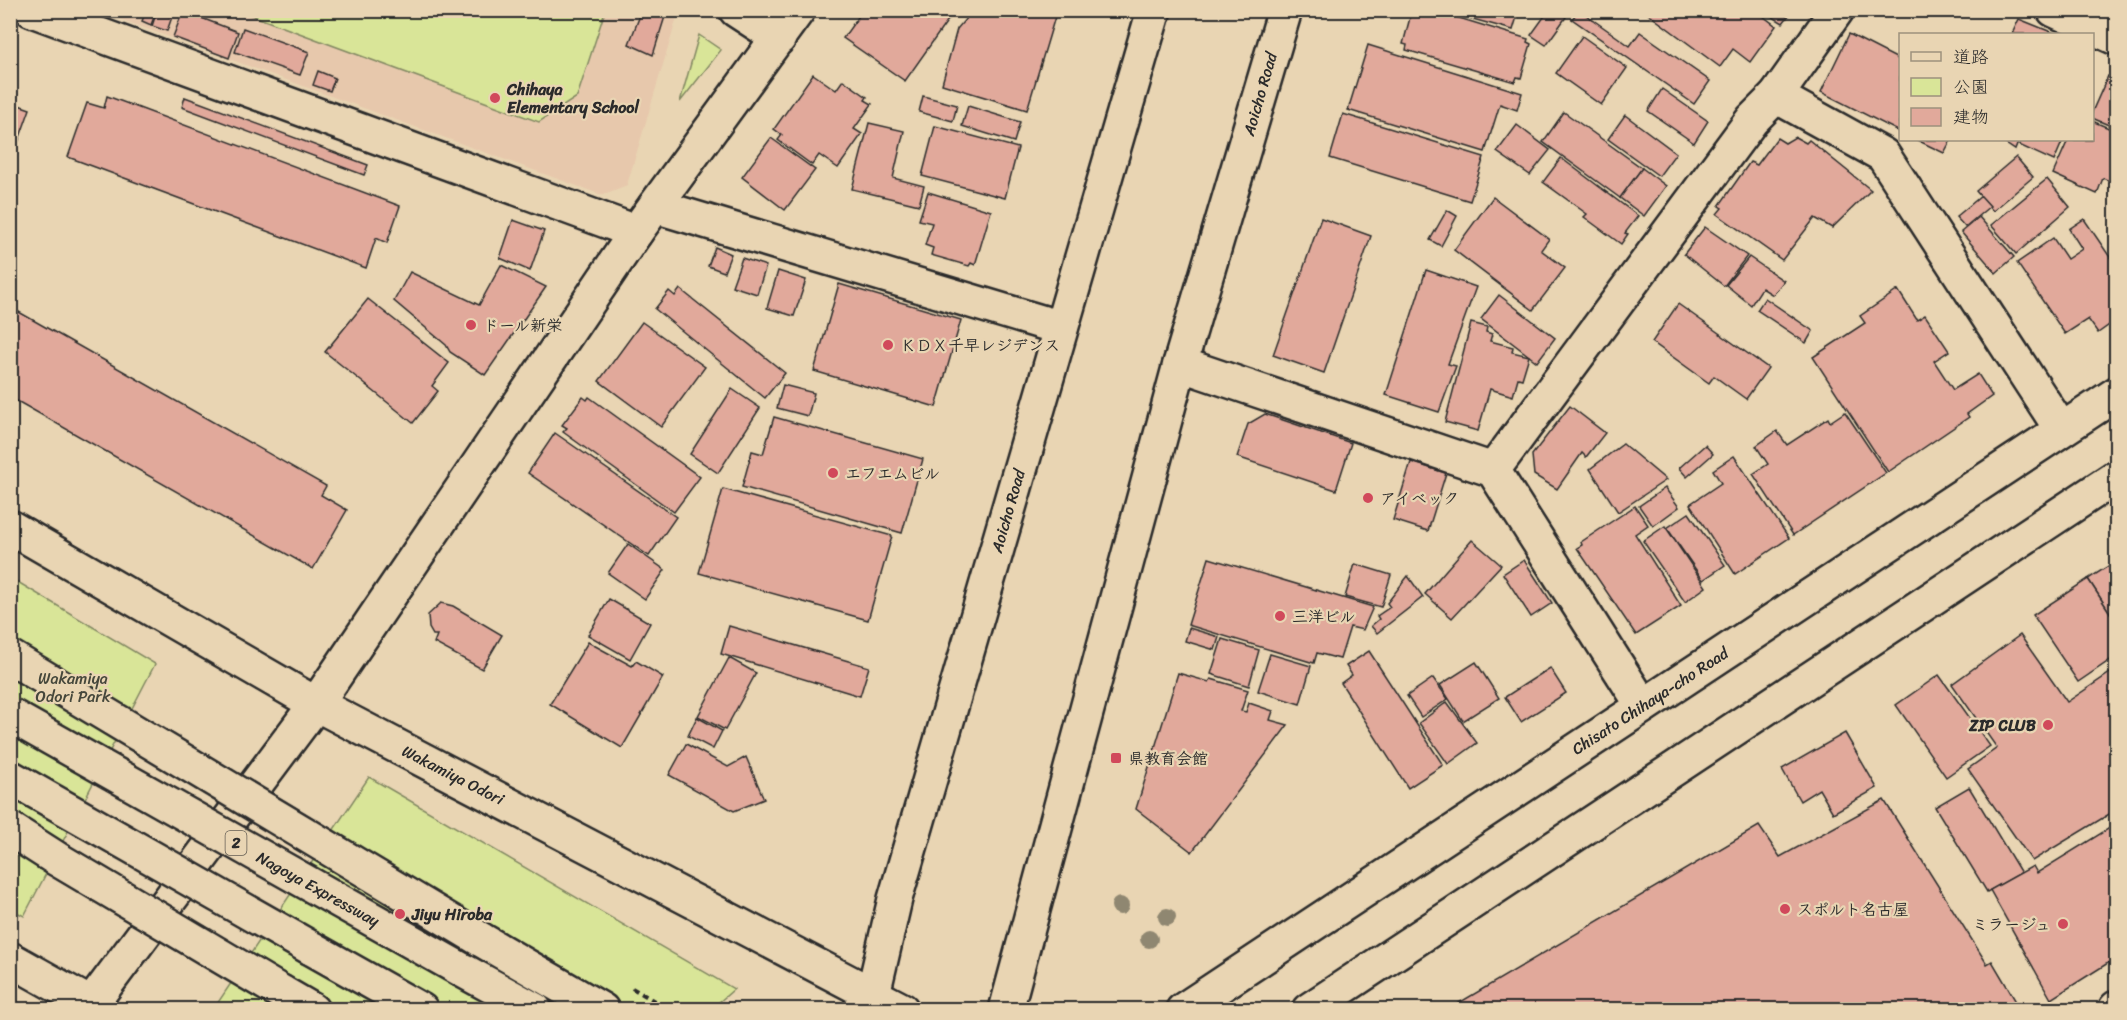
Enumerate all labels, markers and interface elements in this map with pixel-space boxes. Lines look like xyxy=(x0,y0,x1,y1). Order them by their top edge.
legend xyxy=(1899,33,2094,141)
text: 道路 xyxy=(1953,41,1989,73)
street label: Aoicho Road xyxy=(1234,47,1286,140)
text: 公園 xyxy=(1953,71,1989,103)
place label: Chihaya Elementary School xyxy=(506,75,640,122)
marker: Chihaya Elementary School xyxy=(488,91,502,105)
text: 建物 xyxy=(1953,101,1989,133)
place label: ドール新栄 xyxy=(483,311,562,340)
marker: ドール新栄 xyxy=(464,318,478,332)
place label: ＫＤＸ千早レジデンス xyxy=(900,331,1060,360)
marker: ＫＤＸ千早レジデンス xyxy=(881,338,895,352)
place label: エフエムビル xyxy=(845,459,940,488)
street label: Aoicho Road xyxy=(982,464,1034,557)
marker: エフエムビル xyxy=(826,466,840,480)
place label: アイベック xyxy=(1380,484,1459,513)
marker: アイベック xyxy=(1361,491,1375,505)
place label: 三洋ビル xyxy=(1292,602,1356,631)
marker: 三洋ビル xyxy=(1273,609,1287,623)
street label: Chisato Chihaya-cho Road xyxy=(1566,638,1736,763)
park label: Wakamiya Odori Park xyxy=(36,664,111,711)
place label: ZIP CLUB xyxy=(1968,711,2037,740)
marker: ZIP CLUB xyxy=(2041,718,2055,732)
street label: Wakamiya Odori xyxy=(397,737,510,814)
place label: 県教育会館 xyxy=(1128,744,1208,773)
marker: 県教育会館 xyxy=(1109,751,1123,765)
road number: 2 xyxy=(226,831,246,855)
street label: Nagoya Expressway xyxy=(251,843,386,935)
place label: スポルト名古屋 xyxy=(1797,895,1909,924)
place label: Jiyu Hiroba xyxy=(411,900,493,929)
marker: スポルト名古屋 xyxy=(1778,902,1792,916)
marker: Jiyu Hiroba xyxy=(393,907,407,921)
place label: ミラージュ xyxy=(1972,910,2051,939)
marker: ミラージュ xyxy=(2056,917,2070,931)

